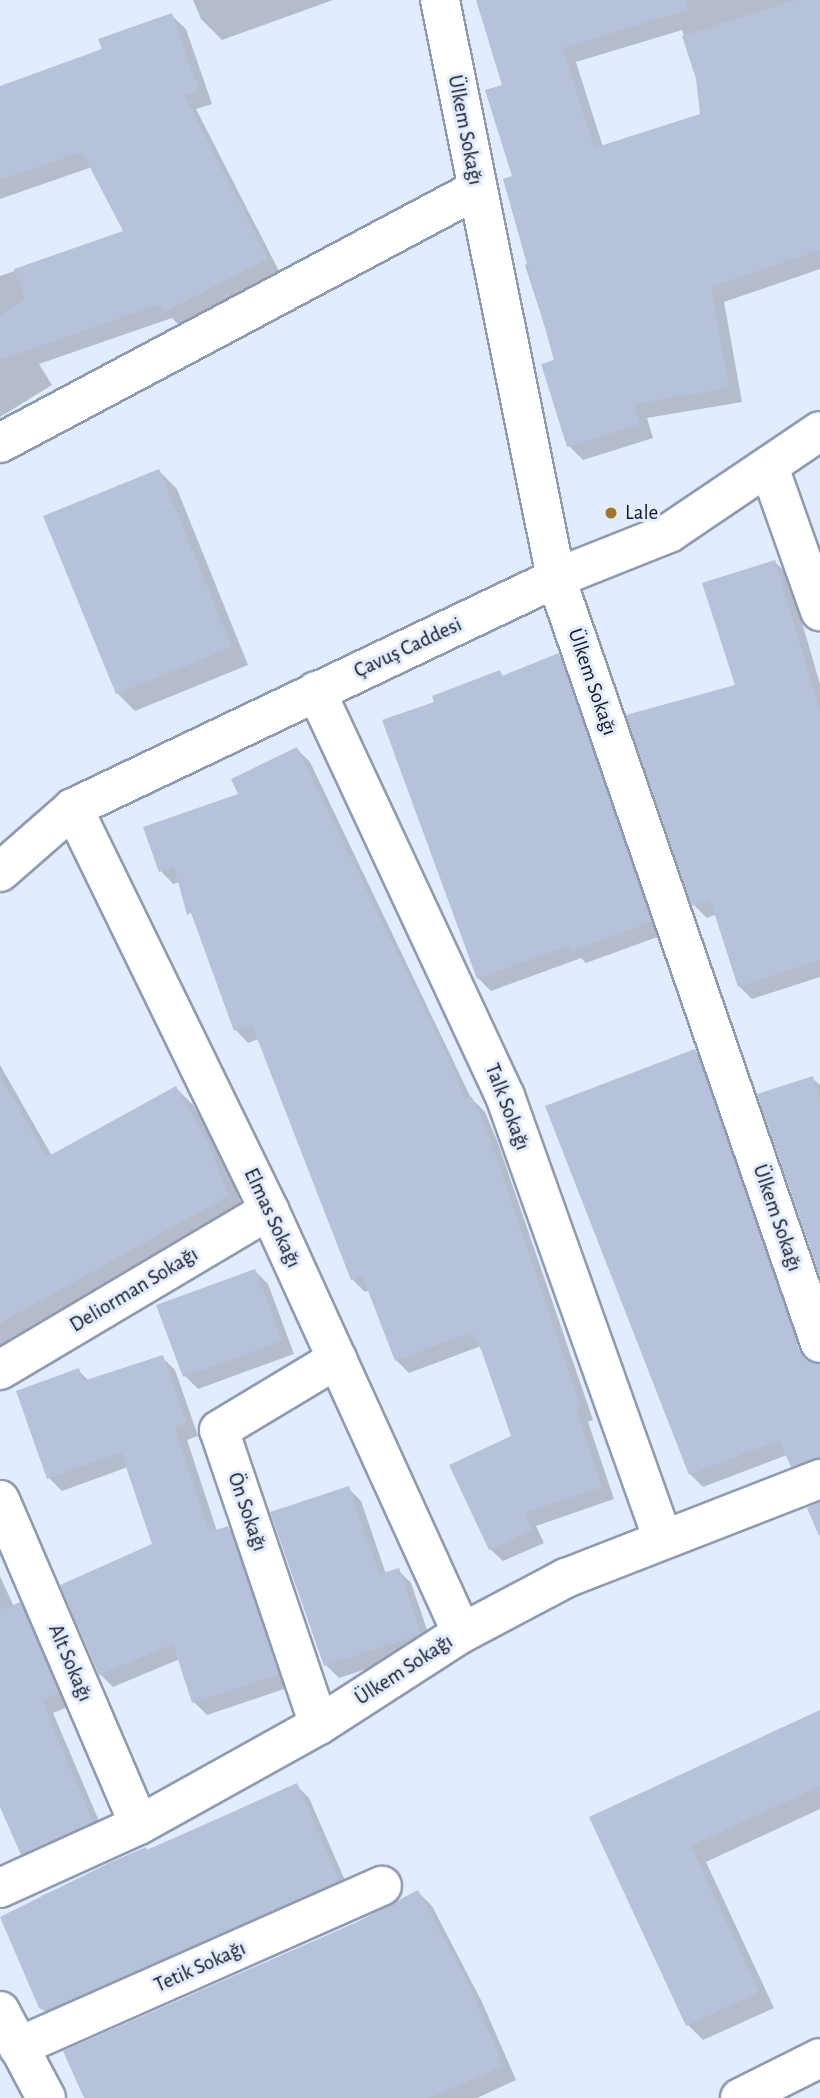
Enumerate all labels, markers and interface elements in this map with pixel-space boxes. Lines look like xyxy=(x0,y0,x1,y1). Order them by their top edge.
street label: Ülkem Sokağı xyxy=(442,73,488,187)
place label: Lale xyxy=(625,500,658,526)
marker: Lale xyxy=(603,505,619,521)
street label: Çavuş Caddesi xyxy=(350,612,466,684)
street label: Ülkem Sokağı xyxy=(562,625,622,739)
street label: Talk Sokağı xyxy=(479,1060,535,1154)
street label: Ülkem Sokağı xyxy=(747,1161,807,1275)
street label: Elmas Sokağı xyxy=(238,1164,306,1272)
street label: Deliorman Sokağı xyxy=(65,1242,203,1338)
street label: Ön Sokağı xyxy=(222,1469,272,1555)
street label: Alt Sokağı xyxy=(42,1621,98,1705)
street label: Ülkem Sokağı xyxy=(350,1629,458,1711)
street label: Tetik Sokağı xyxy=(150,1936,250,1998)

